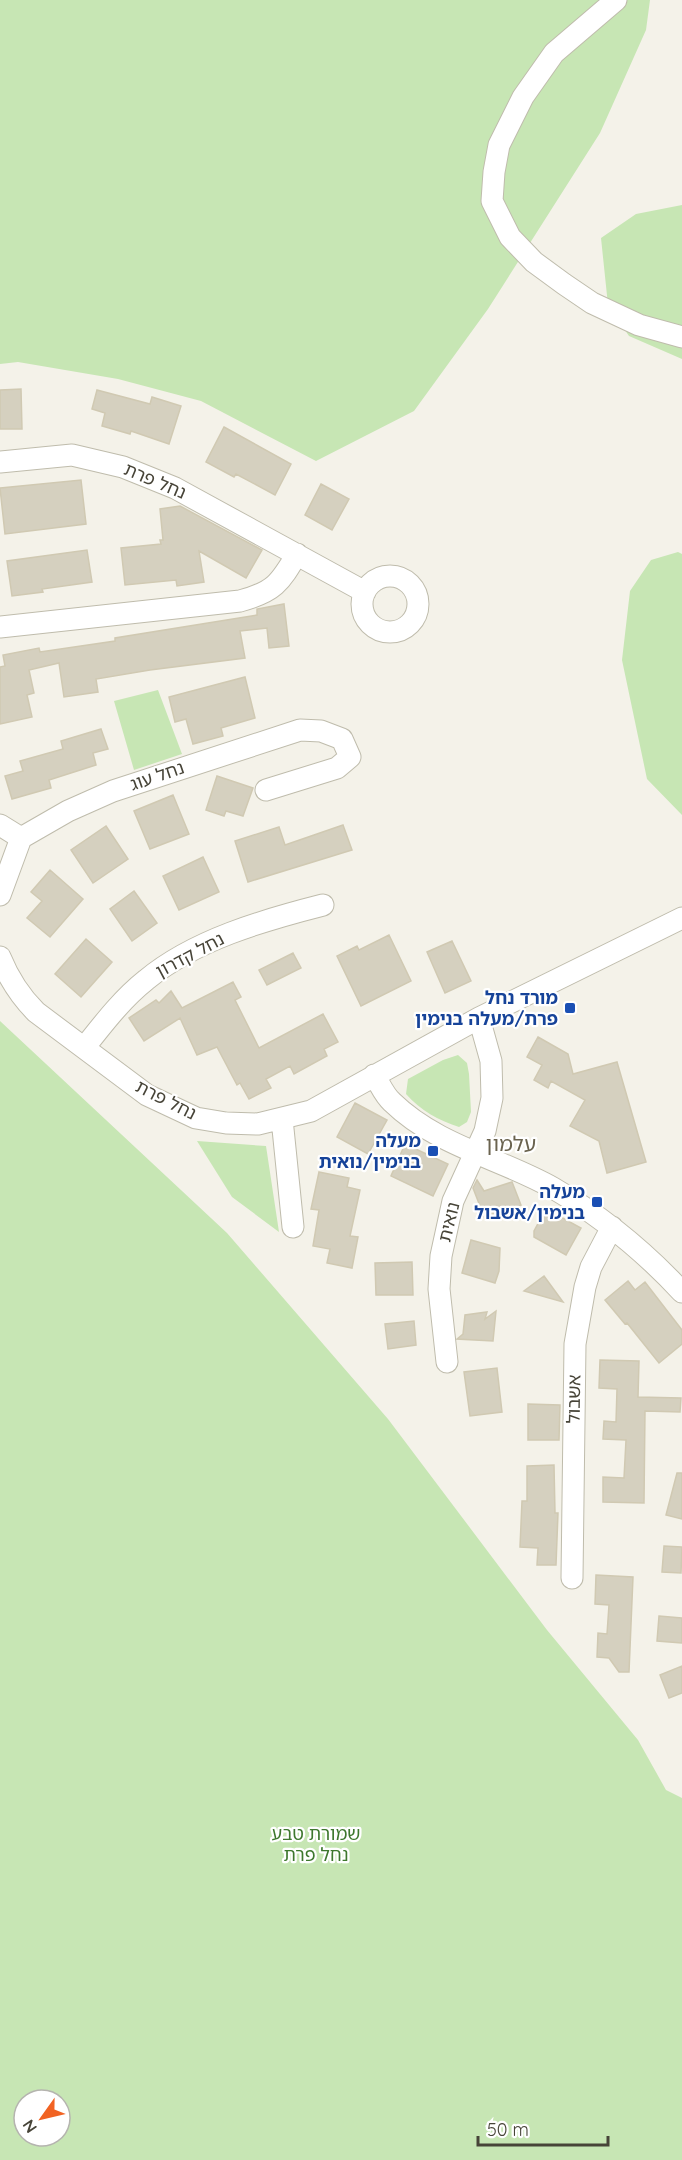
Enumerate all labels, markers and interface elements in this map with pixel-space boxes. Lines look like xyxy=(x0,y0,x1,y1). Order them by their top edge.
street label: נחל פרת xyxy=(121,457,190,504)
street label: נחל עוג xyxy=(127,756,187,795)
street label: נחל קדרון xyxy=(152,927,228,982)
place label: מורד נחל פרת/מעלה בנימין xyxy=(415,986,558,1030)
marker: מורד נחל פרת/מעלה בנימין xyxy=(563,1001,577,1015)
street label: נחל פרת xyxy=(132,1075,201,1125)
place label: מעלה בנימין/נואית xyxy=(319,1129,421,1173)
district label: עלמון xyxy=(486,1130,536,1156)
marker: מעלה בנימין/נואית xyxy=(426,1144,440,1158)
place label: מעלה בנימין/אשבול xyxy=(474,1180,585,1224)
marker: מעלה בנימין/אשבול xyxy=(590,1195,604,1209)
street label: נואית xyxy=(432,1199,465,1244)
street label: אשבול xyxy=(562,1374,585,1424)
park label: שמורת טבע נחל פרת xyxy=(272,1822,360,1866)
north arrow xyxy=(12,2088,72,2148)
scale bar xyxy=(478,2109,608,2147)
text: N xyxy=(18,2116,41,2137)
text: 50 m xyxy=(487,2118,529,2141)

